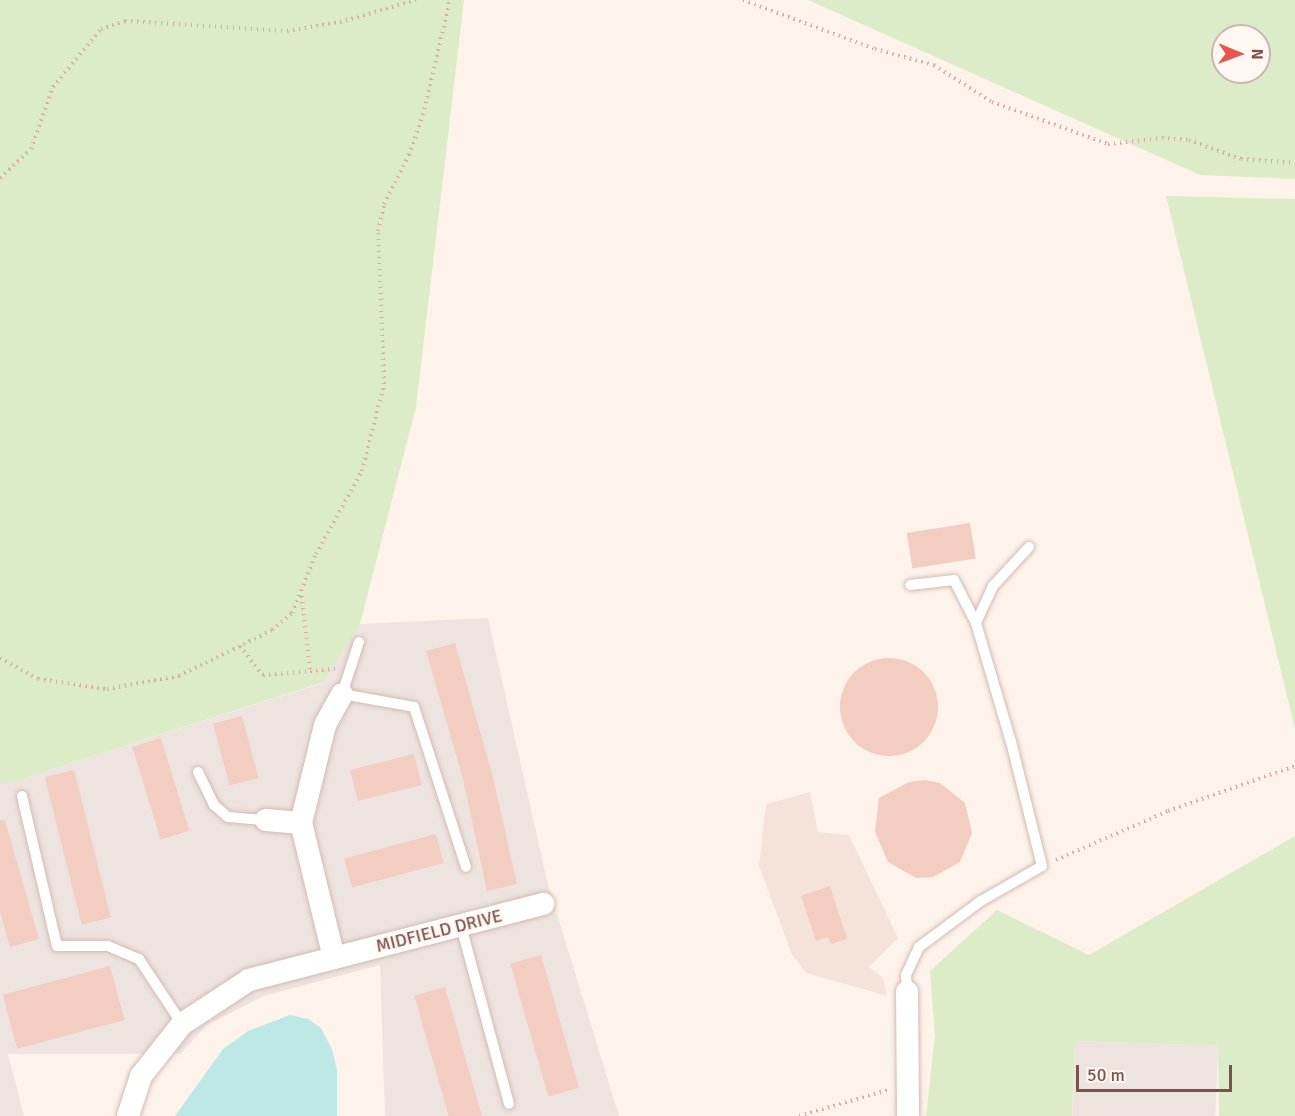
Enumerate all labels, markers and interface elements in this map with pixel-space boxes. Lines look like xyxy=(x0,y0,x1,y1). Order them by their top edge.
north arrow xyxy=(1211,24,1271,84)
text: N xyxy=(1247,49,1267,60)
street label: MIDFIELD DRIVE xyxy=(374,905,504,957)
scale bar xyxy=(1079,1053,1235,1091)
text: 50 m xyxy=(1087,1064,1125,1086)

